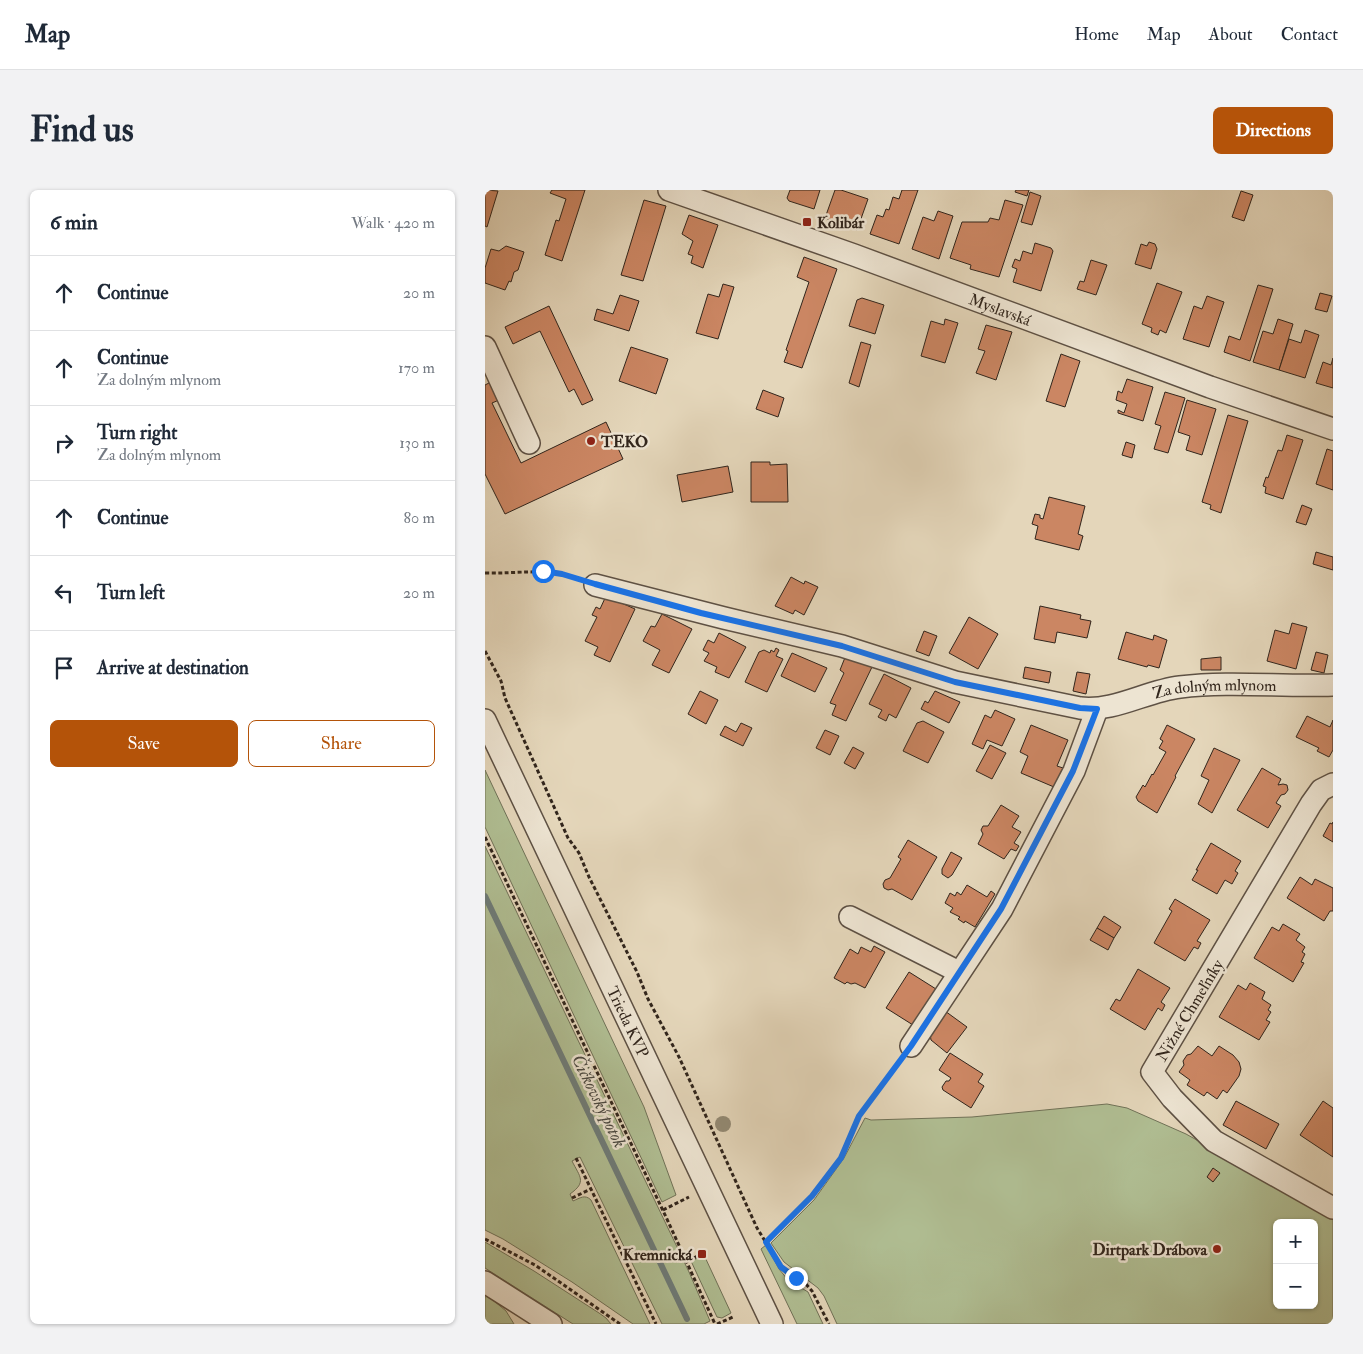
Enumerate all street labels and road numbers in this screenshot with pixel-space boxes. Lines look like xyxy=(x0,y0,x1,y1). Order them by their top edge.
street label: Myslavská xyxy=(966,290,1034,331)
street label: Za dolným mlynom xyxy=(1151,675,1277,704)
street label: Nižné Chmeľníky xyxy=(1152,955,1229,1065)
street label: Trieda KVP xyxy=(602,983,653,1061)

